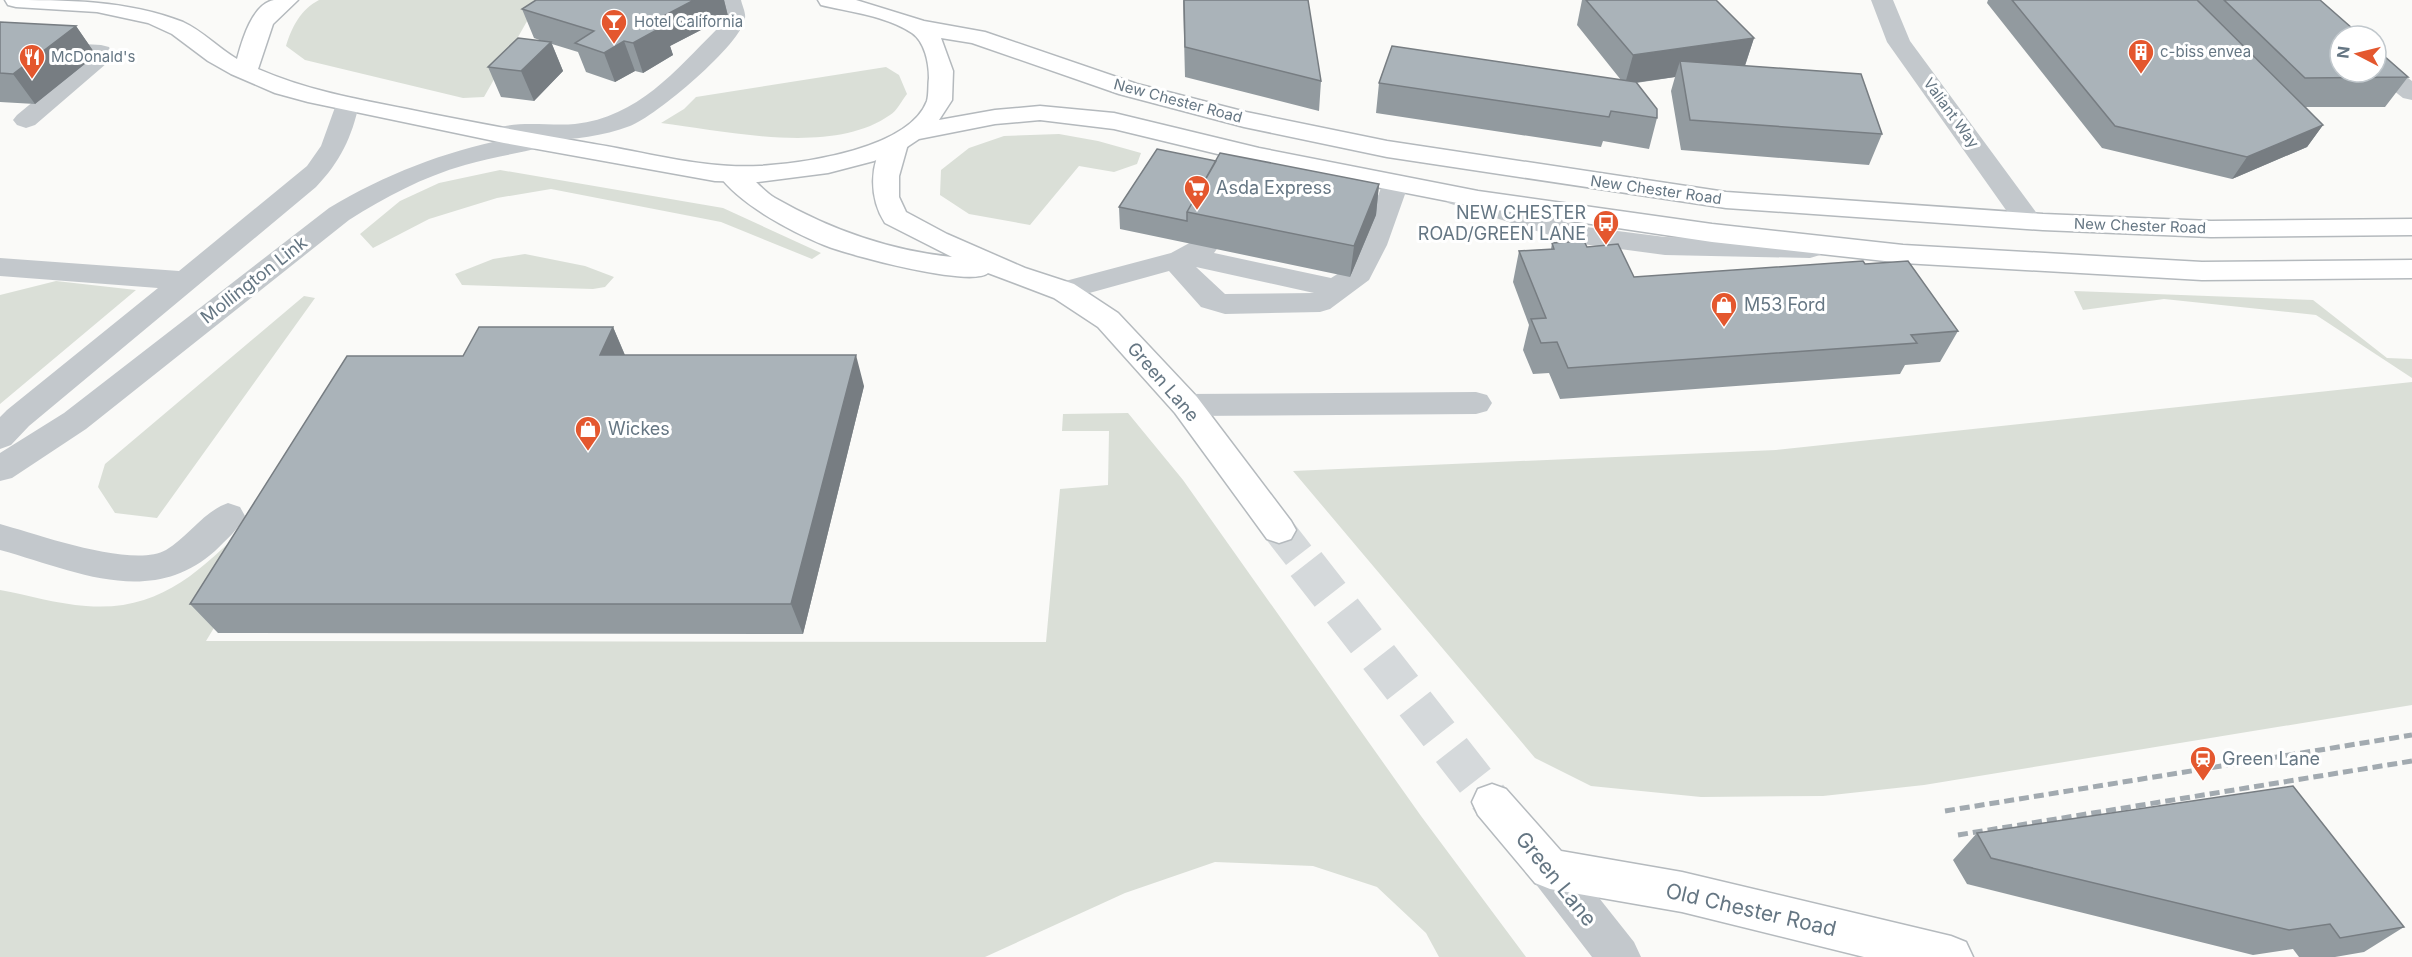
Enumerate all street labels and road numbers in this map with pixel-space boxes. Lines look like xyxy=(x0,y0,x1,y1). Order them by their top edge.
street label: New Chester Road xyxy=(1112,74,1244,127)
street label: Valiant Way xyxy=(1920,74,1984,152)
street label: New Chester Road xyxy=(1589,171,1723,208)
street label: New Chester Road xyxy=(2074,214,2206,237)
street label: Mollington Link xyxy=(196,232,311,328)
street label: Green Lane xyxy=(1123,338,1203,426)
street label: Green Lane xyxy=(1511,826,1602,931)
street label: Old Chester Road xyxy=(1663,878,1839,941)

